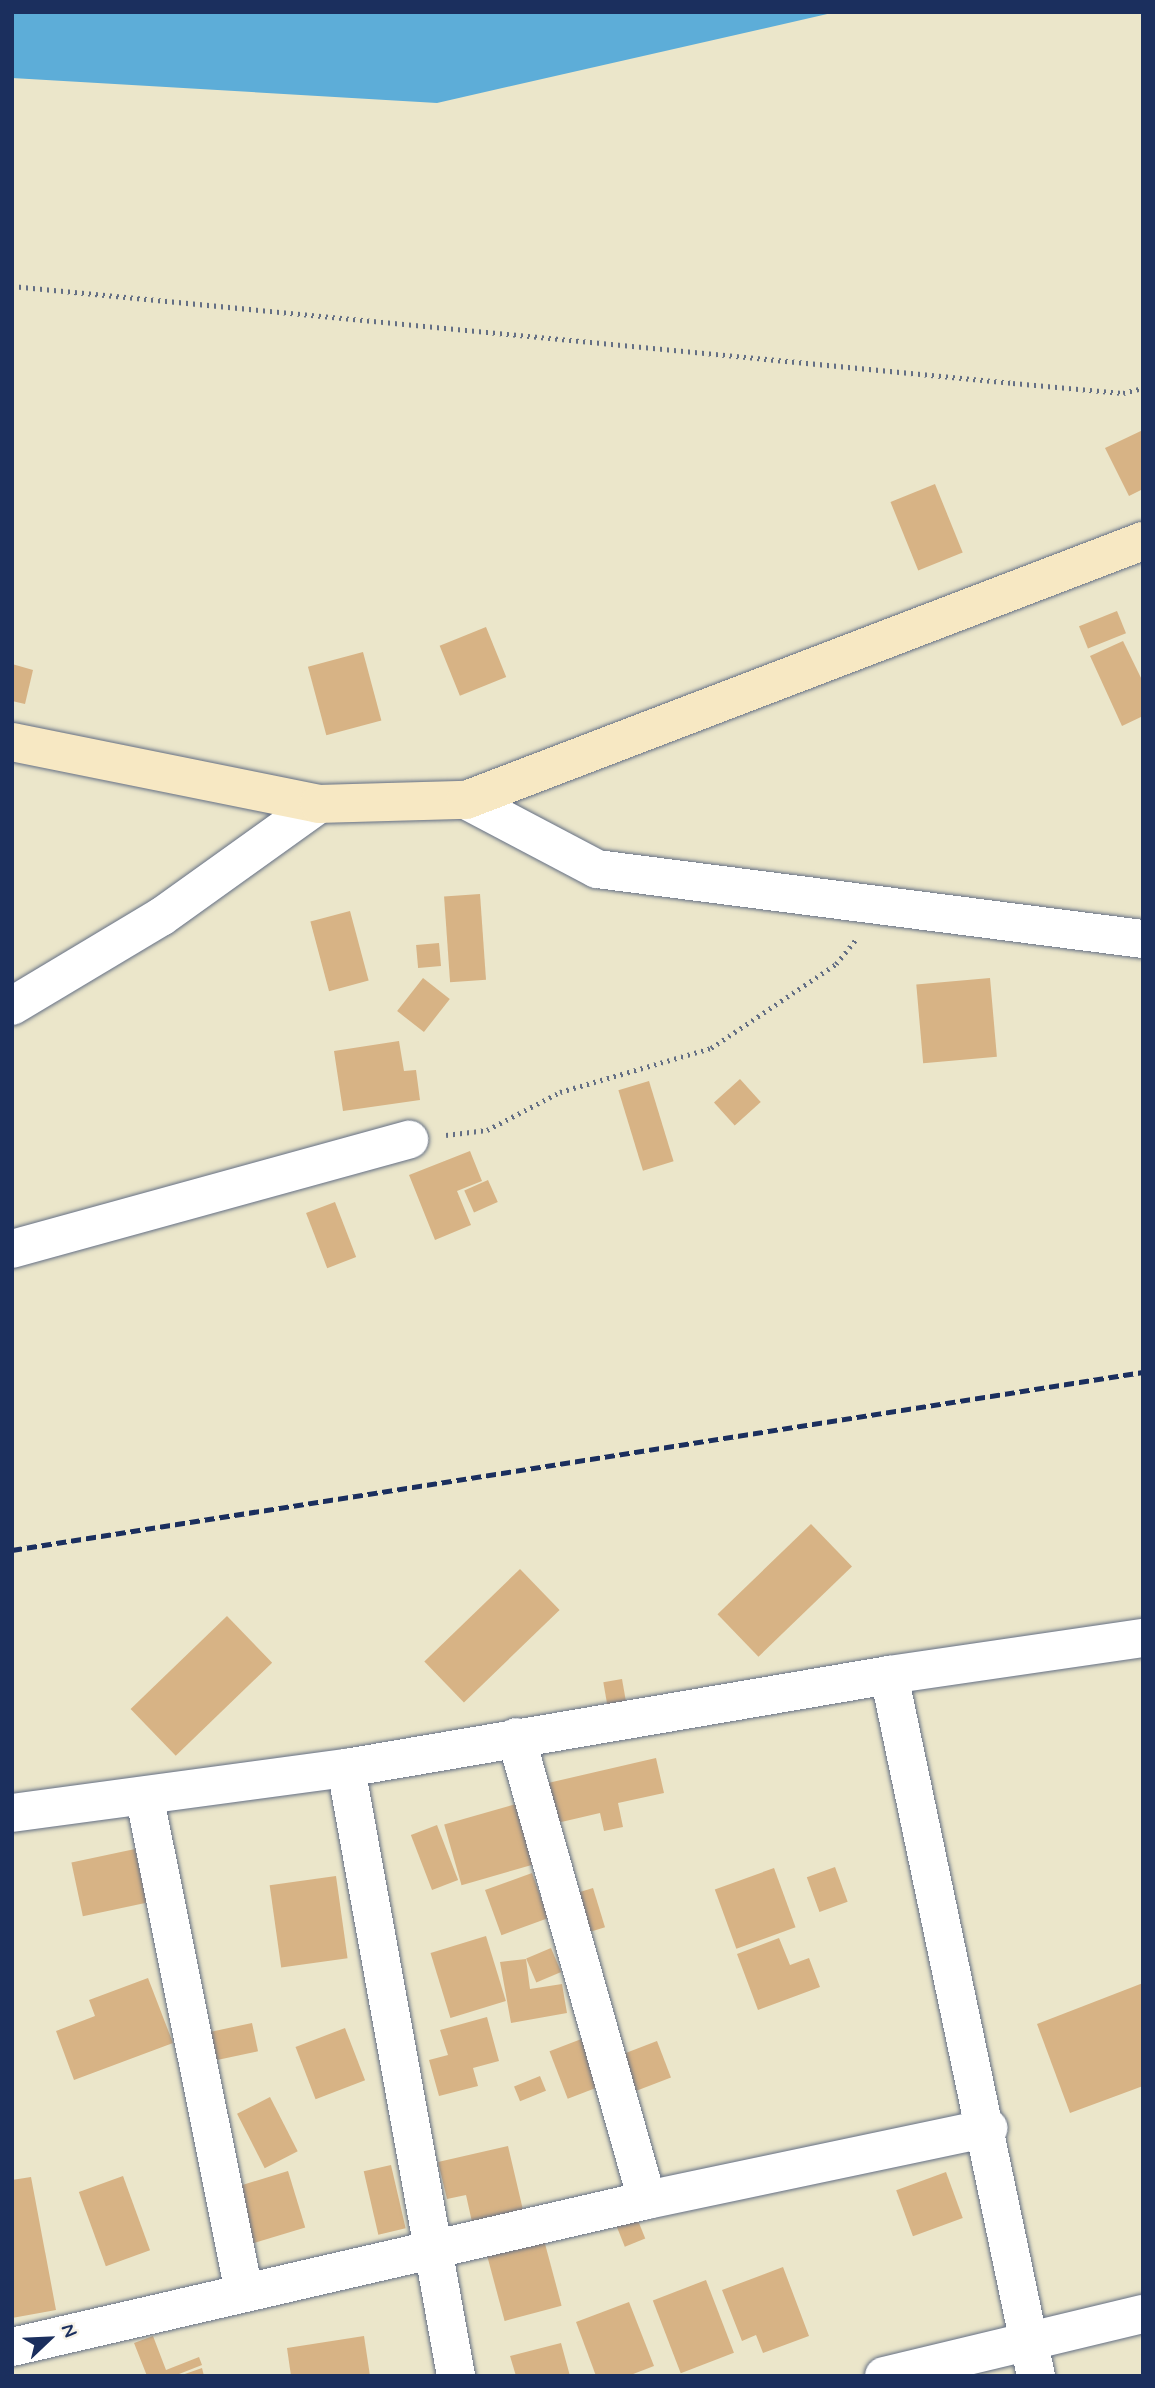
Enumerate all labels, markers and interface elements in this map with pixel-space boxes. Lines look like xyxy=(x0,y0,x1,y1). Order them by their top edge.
north arrow xyxy=(14,2304,84,2374)
text: N xyxy=(55,2320,83,2341)

